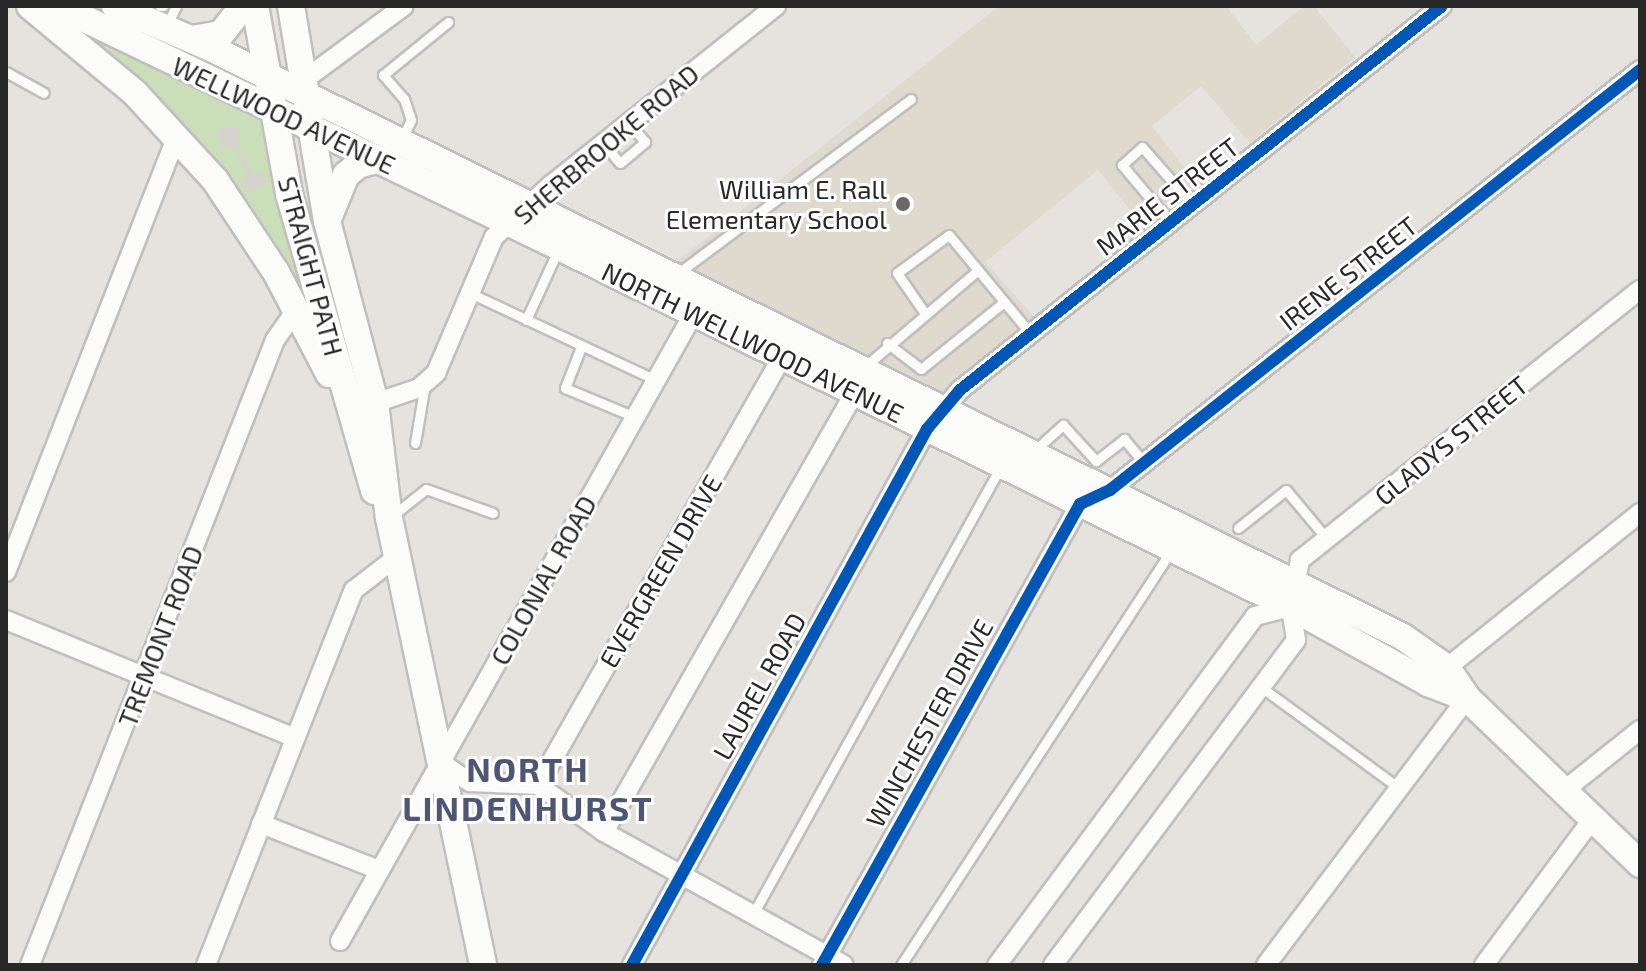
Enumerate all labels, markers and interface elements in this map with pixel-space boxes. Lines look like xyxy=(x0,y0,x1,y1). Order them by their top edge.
street label: WELLWOOD AVENUE xyxy=(167,50,401,180)
street label: SHERBROOKE ROAD xyxy=(507,58,705,230)
street label: MARIE STREET xyxy=(1090,131,1244,261)
street label: STRAIGHT PATH xyxy=(272,173,350,359)
place label: William E. Rall Elementary School xyxy=(665,173,887,234)
marker: William E. Rall Elementary School xyxy=(894,195,912,213)
street label: IRENE STREET xyxy=(1273,210,1423,336)
street label: NORTH WELLWOOD AVENUE xyxy=(597,255,909,429)
street label: GLADYS STREET xyxy=(1368,369,1534,511)
street label: EVERGREEN DRIVE xyxy=(592,469,728,673)
street label: COLONIAL ROAD xyxy=(483,490,603,670)
street label: TREMONT ROAD xyxy=(111,541,209,731)
street label: LAUREL ROAD xyxy=(706,607,812,765)
street label: WINCHESTER DRIVE xyxy=(859,613,999,833)
district label: NORTH LINDENHURST xyxy=(402,748,654,828)

